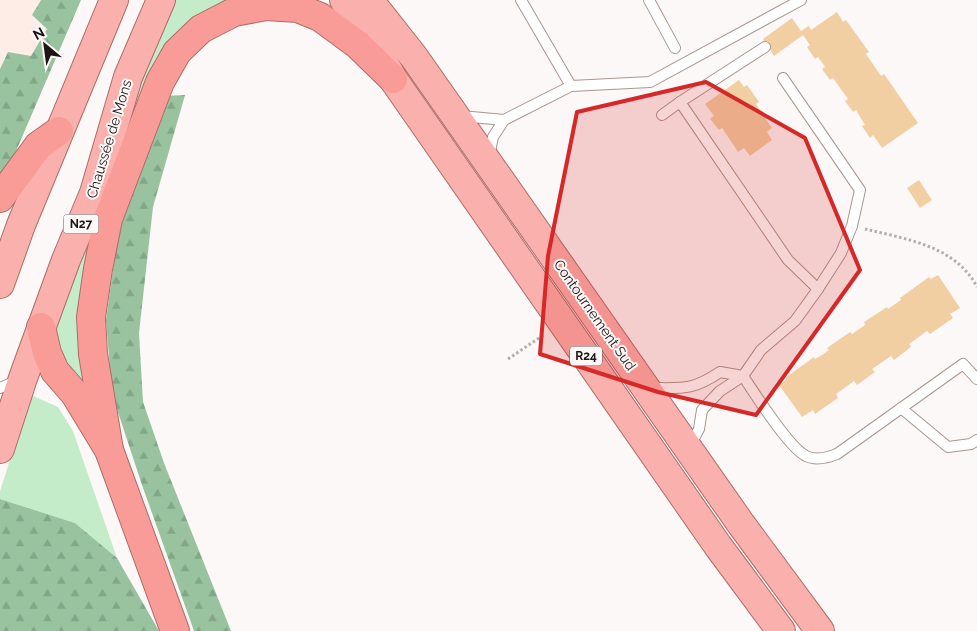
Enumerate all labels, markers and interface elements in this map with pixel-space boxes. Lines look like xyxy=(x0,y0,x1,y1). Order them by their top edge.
north arrow xyxy=(20,20,70,70)
text: N xyxy=(30,24,47,43)
street label: Chaussée de Mons xyxy=(83,78,135,200)
road number: N27 xyxy=(64,214,98,233)
street label: Contournement Sud xyxy=(551,257,639,373)
road number: R24 xyxy=(570,346,602,366)

